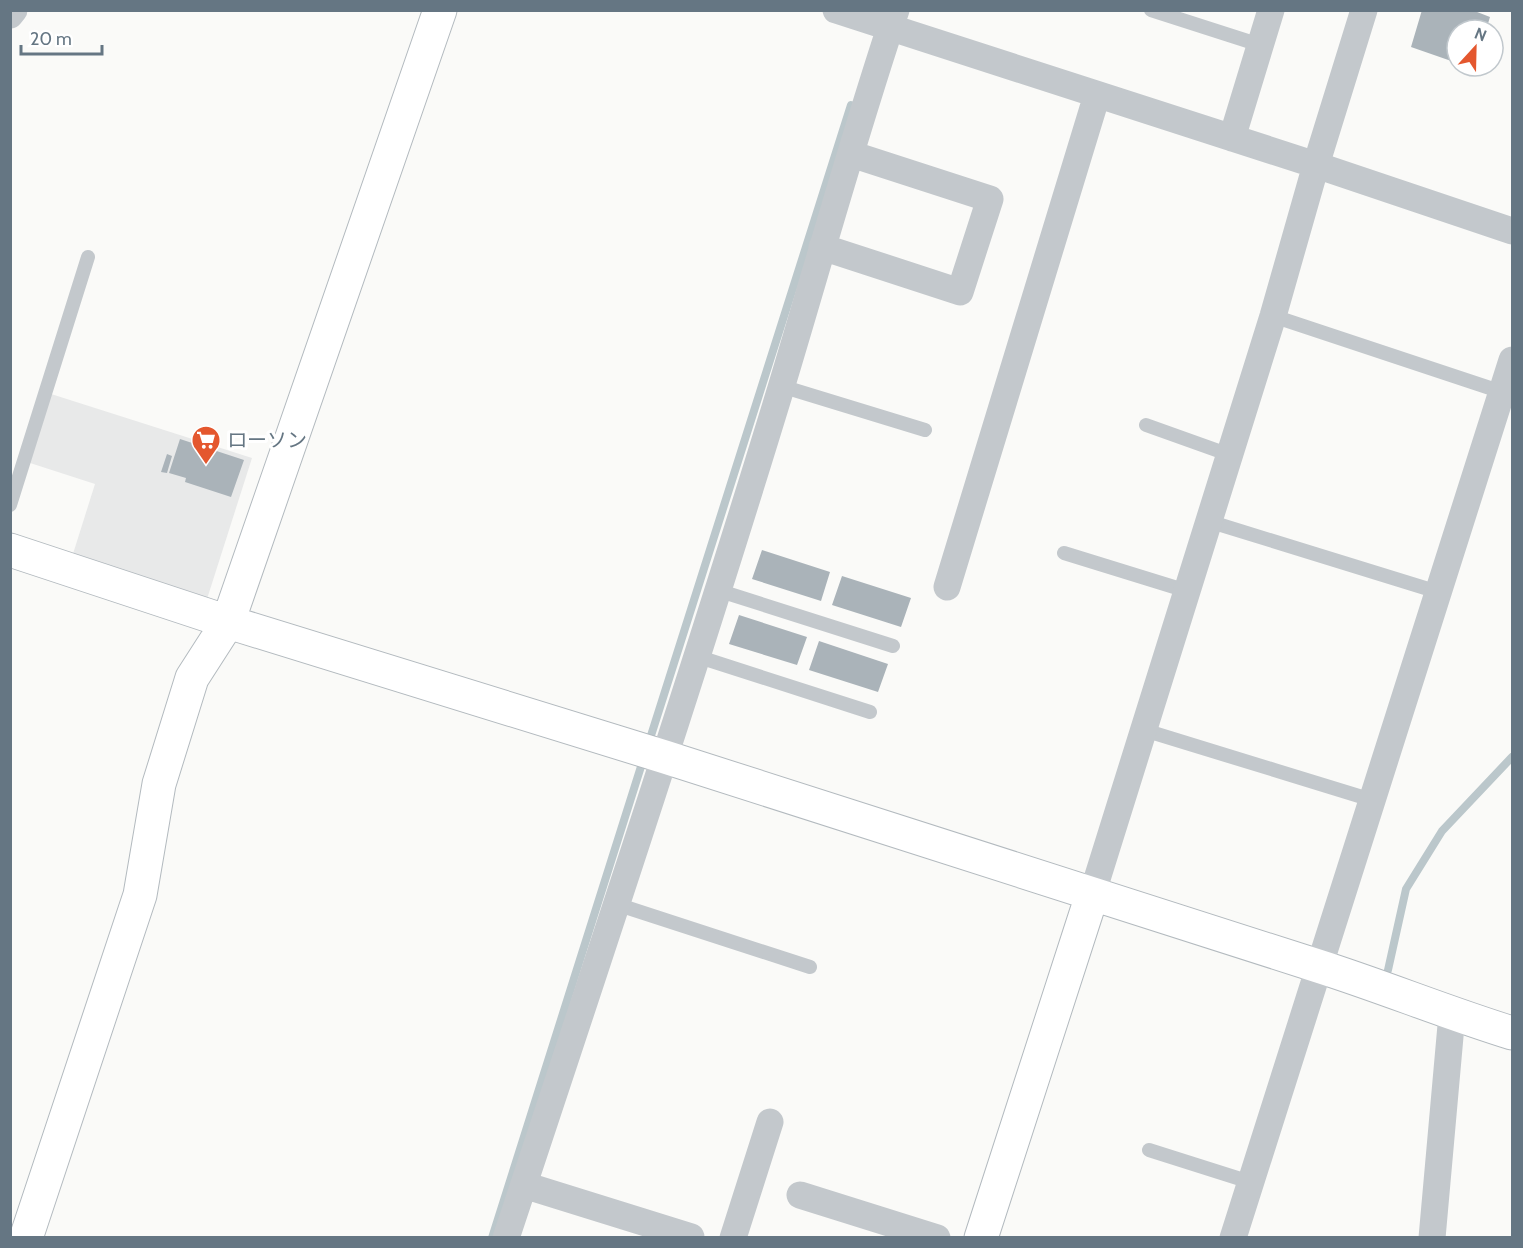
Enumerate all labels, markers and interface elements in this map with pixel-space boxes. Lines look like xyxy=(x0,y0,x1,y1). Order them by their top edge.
scale bar xyxy=(21,18,102,56)
north arrow xyxy=(1445,18,1505,78)
text: N xyxy=(1472,24,1489,45)
text: 20 m xyxy=(30,28,72,50)
supermarket icon: ローソン xyxy=(190,424,222,466)
place label: ローソン xyxy=(227,428,307,452)

